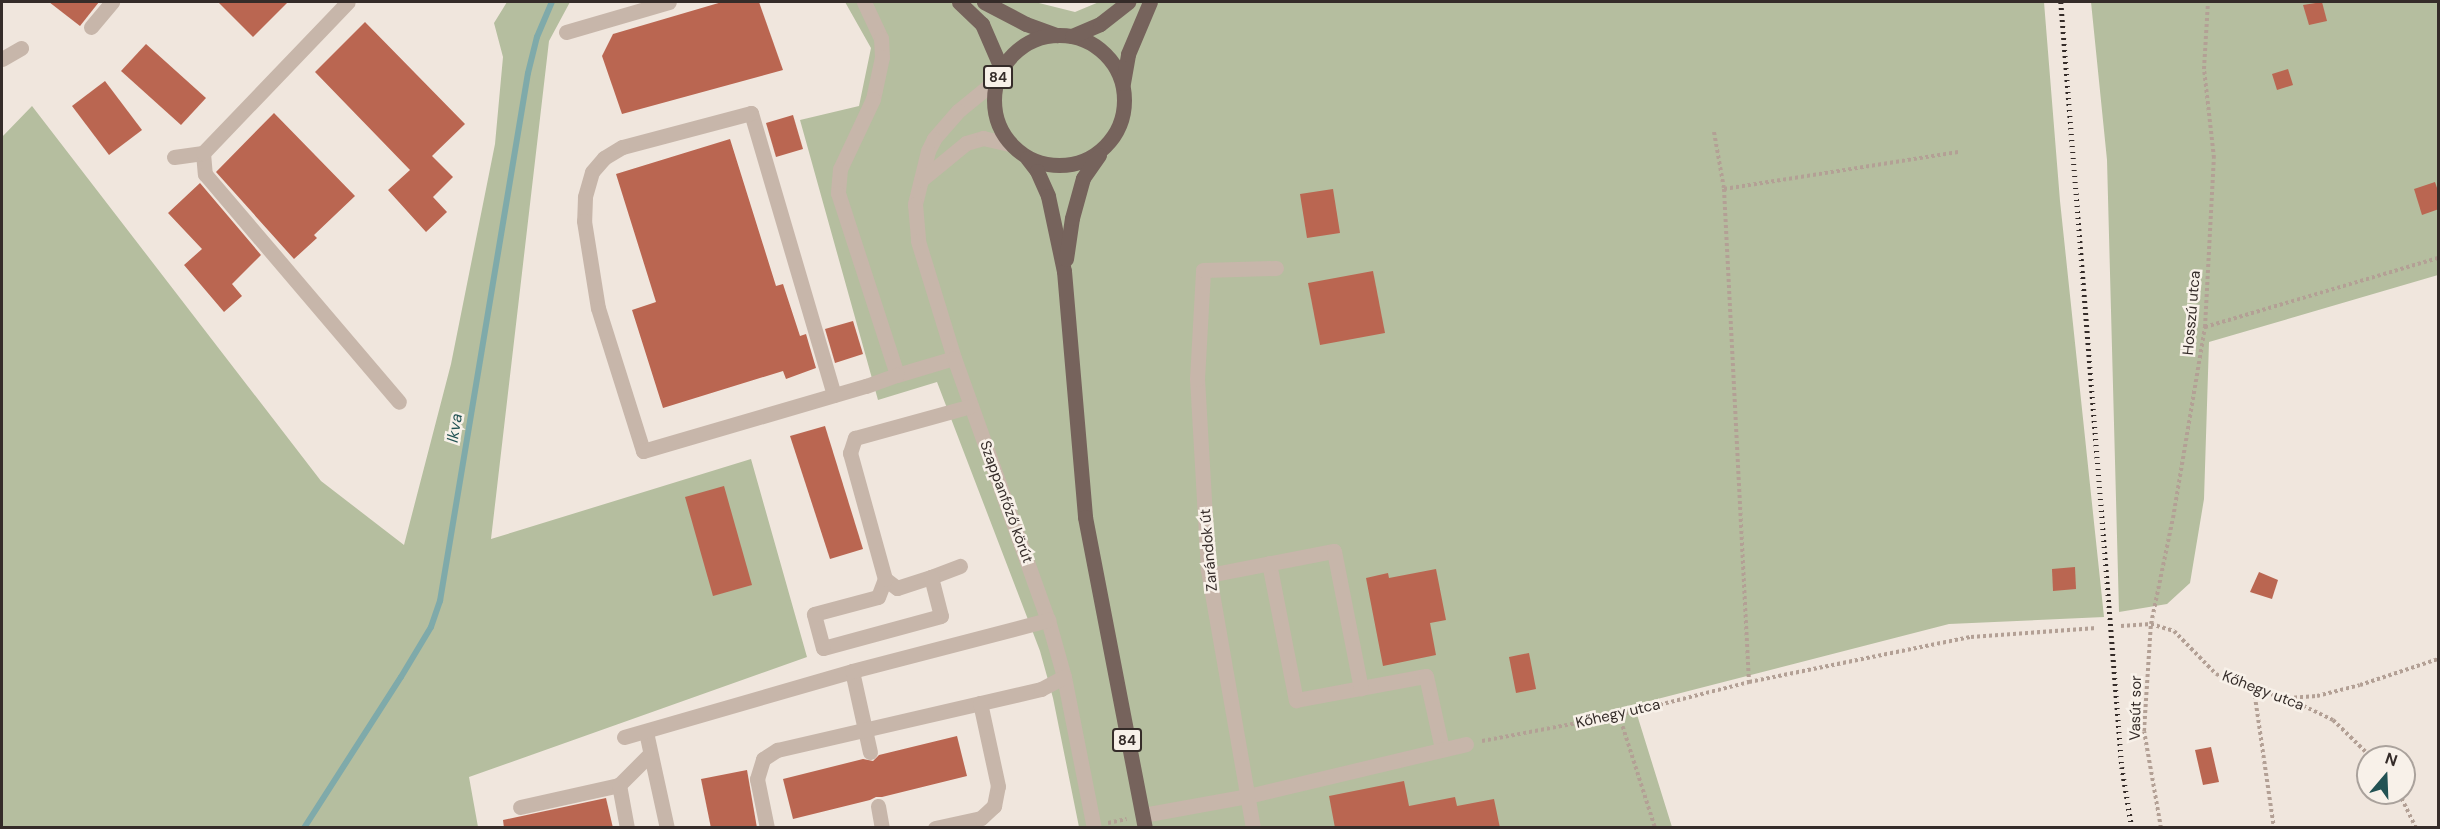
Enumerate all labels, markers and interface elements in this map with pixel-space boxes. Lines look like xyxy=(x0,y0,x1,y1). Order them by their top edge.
road number: 84 xyxy=(983,66,1013,88)
street label: Hosszú utca xyxy=(2179,270,2205,356)
water label: Ikva xyxy=(443,412,467,444)
street label: Szappanfőző körút xyxy=(976,438,1036,566)
street label: Zarándok út xyxy=(1196,508,1222,592)
street label: Kőhegy utca xyxy=(2220,667,2306,715)
street label: Vasút sor xyxy=(2126,675,2146,741)
street label: Kőhegy utca xyxy=(1574,696,1662,732)
road number: 84 xyxy=(1112,729,1142,751)
north arrow xyxy=(2356,745,2416,805)
text: N xyxy=(2382,748,2400,771)

